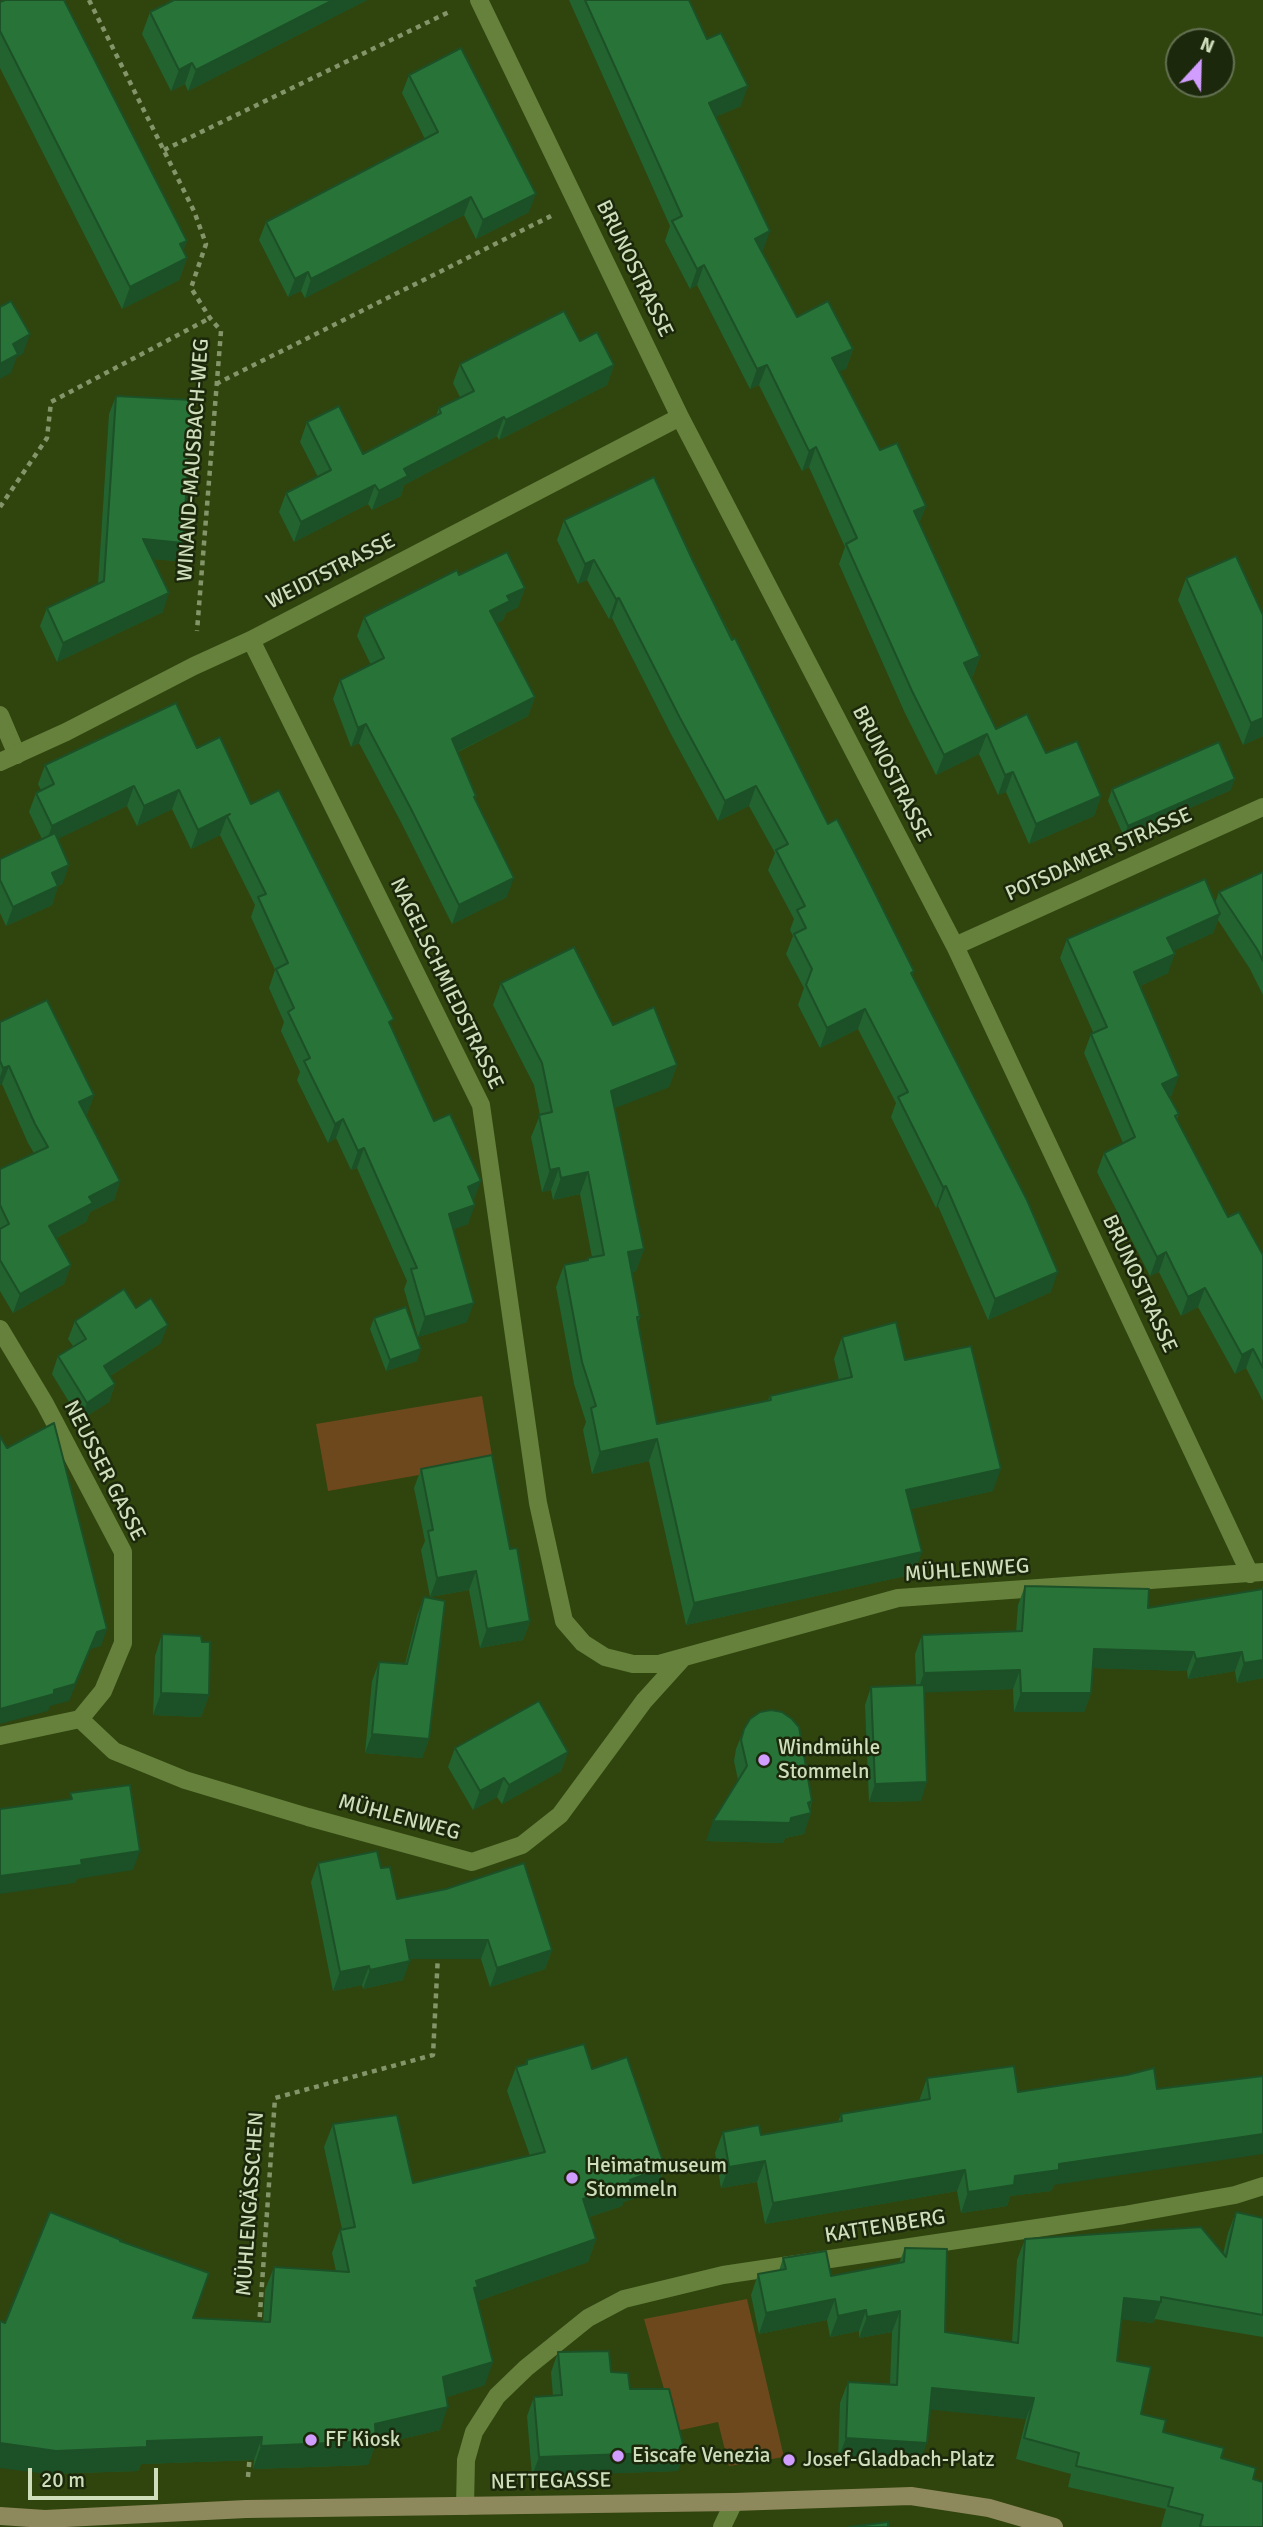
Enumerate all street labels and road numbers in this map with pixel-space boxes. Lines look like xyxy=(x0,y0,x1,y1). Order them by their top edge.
street label: BRUNOSTRASSE xyxy=(590,196,678,342)
street label: WINAND-MAUSBACH-WEG xyxy=(173,337,215,583)
street label: WEIDTSTRASSE xyxy=(262,529,400,615)
street label: BRUNOSTRASSE xyxy=(846,702,936,846)
street label: POTSDAMER STRASSE xyxy=(1002,803,1196,907)
street label: NAGELSCHMIEDSTRASSE xyxy=(384,874,508,1094)
street label: BRUNOSTRASSE xyxy=(1096,1211,1182,1357)
street label: NEUSSER GASSE xyxy=(58,1397,150,1545)
street label: MÜHLENWEG xyxy=(904,1554,1030,1588)
street label: MÜHLENWEG xyxy=(335,1790,463,1846)
street label: MÜHLENGÄSSCHEN xyxy=(232,2111,270,2297)
street label: KATTENBERG xyxy=(823,2205,947,2249)
street label: NETTEGASSE xyxy=(490,2468,612,2496)

